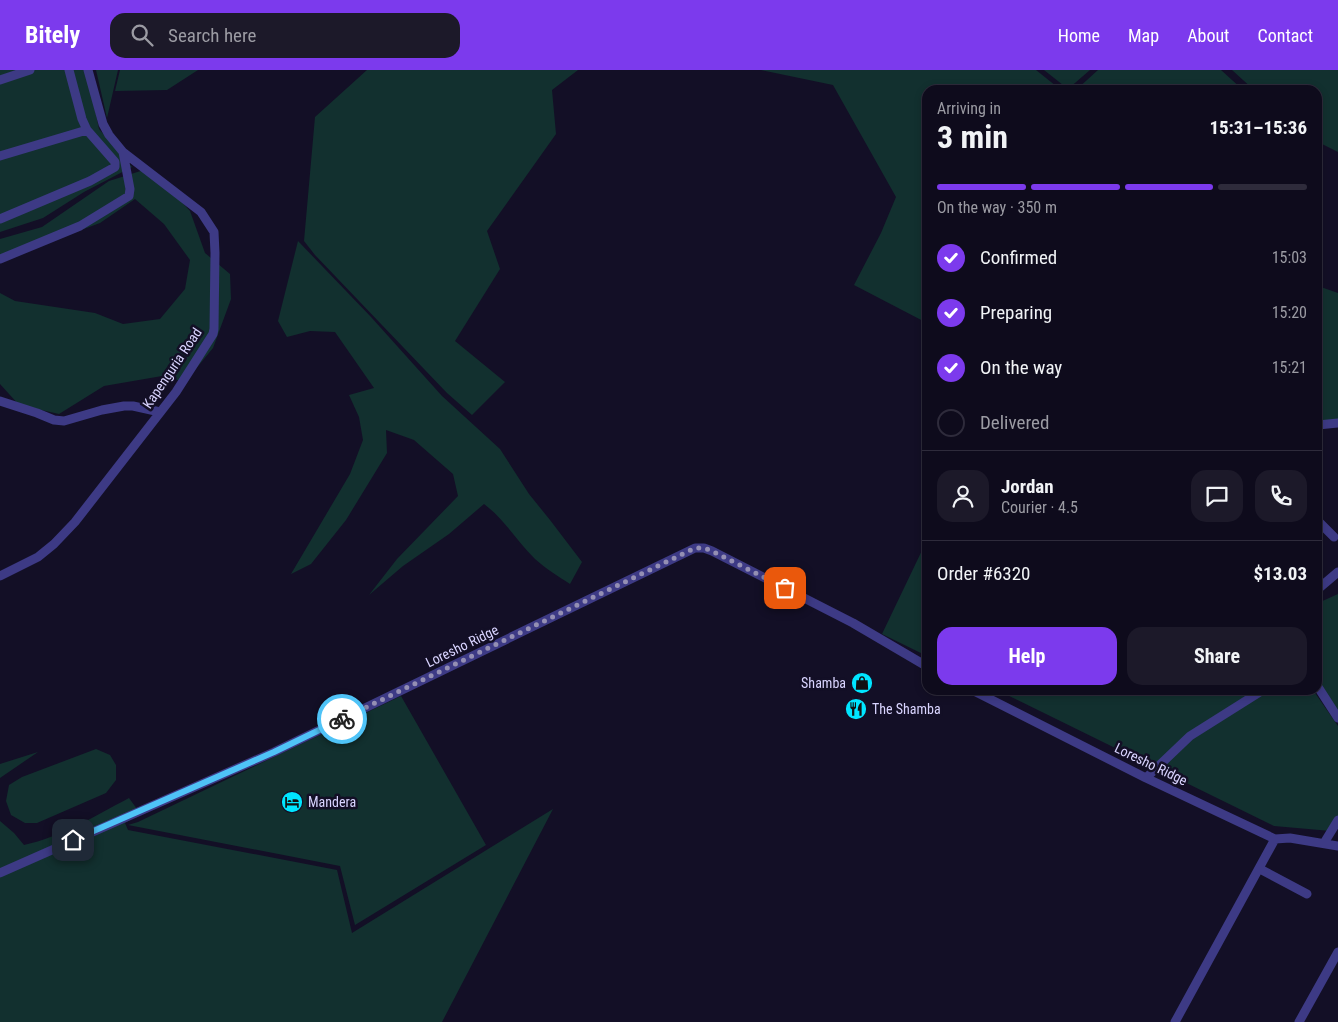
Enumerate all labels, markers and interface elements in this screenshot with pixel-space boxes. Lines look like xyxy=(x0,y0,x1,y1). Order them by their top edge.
search box xyxy=(110,13,460,58)
text: Bitely xyxy=(25,21,80,49)
icon: search xyxy=(128,21,156,49)
text: Search here xyxy=(168,24,256,47)
text: Home xyxy=(1058,25,1100,46)
text: Map xyxy=(1128,25,1159,46)
text: About xyxy=(1187,25,1229,46)
text: Contact xyxy=(1257,25,1313,46)
text: Arriving in xyxy=(937,99,1001,118)
text: 15:31–15:36 xyxy=(1209,116,1307,139)
text: 3 min xyxy=(937,118,1008,156)
text: On the way · 350 m xyxy=(937,198,1057,217)
icon: check xyxy=(937,244,965,272)
text: Confirmed xyxy=(980,246,1057,269)
text: 15:03 xyxy=(1272,248,1307,267)
icon: check xyxy=(937,299,965,327)
text: Preparing xyxy=(980,301,1052,324)
text: 15:20 xyxy=(1272,303,1307,322)
street label: Kapenguria Road xyxy=(139,325,205,411)
icon: check xyxy=(937,354,965,382)
text: On the way xyxy=(980,356,1062,379)
text: 15:21 xyxy=(1272,358,1307,377)
text: Delivered xyxy=(980,411,1049,434)
button: person xyxy=(937,470,989,522)
button: chat xyxy=(1191,470,1243,522)
button: phone xyxy=(1255,470,1307,522)
text: Jordan xyxy=(1001,475,1054,498)
text: Courier · 4.5 xyxy=(1001,498,1078,517)
text: Order #6320 xyxy=(937,562,1030,585)
text: $13.03 xyxy=(1253,562,1307,585)
pin xyxy=(764,567,806,609)
icon: bag xyxy=(771,574,799,602)
street label: Loresho Ridge xyxy=(423,621,501,670)
button: Help xyxy=(937,627,1117,685)
button: Share xyxy=(1127,627,1307,685)
shop icon: Shamba xyxy=(850,671,874,695)
place label: Shamba xyxy=(801,675,846,691)
courier xyxy=(317,694,367,744)
restaurant icon: The Shamba xyxy=(844,697,868,721)
place label: The Shamba xyxy=(872,701,941,717)
icon: bike xyxy=(328,705,356,733)
street label: Loresho Ridge xyxy=(1112,740,1190,789)
hotel icon: Mandera xyxy=(280,790,304,814)
place label: Mandera xyxy=(308,794,356,810)
pin xyxy=(52,819,94,861)
icon: home xyxy=(59,826,87,854)

